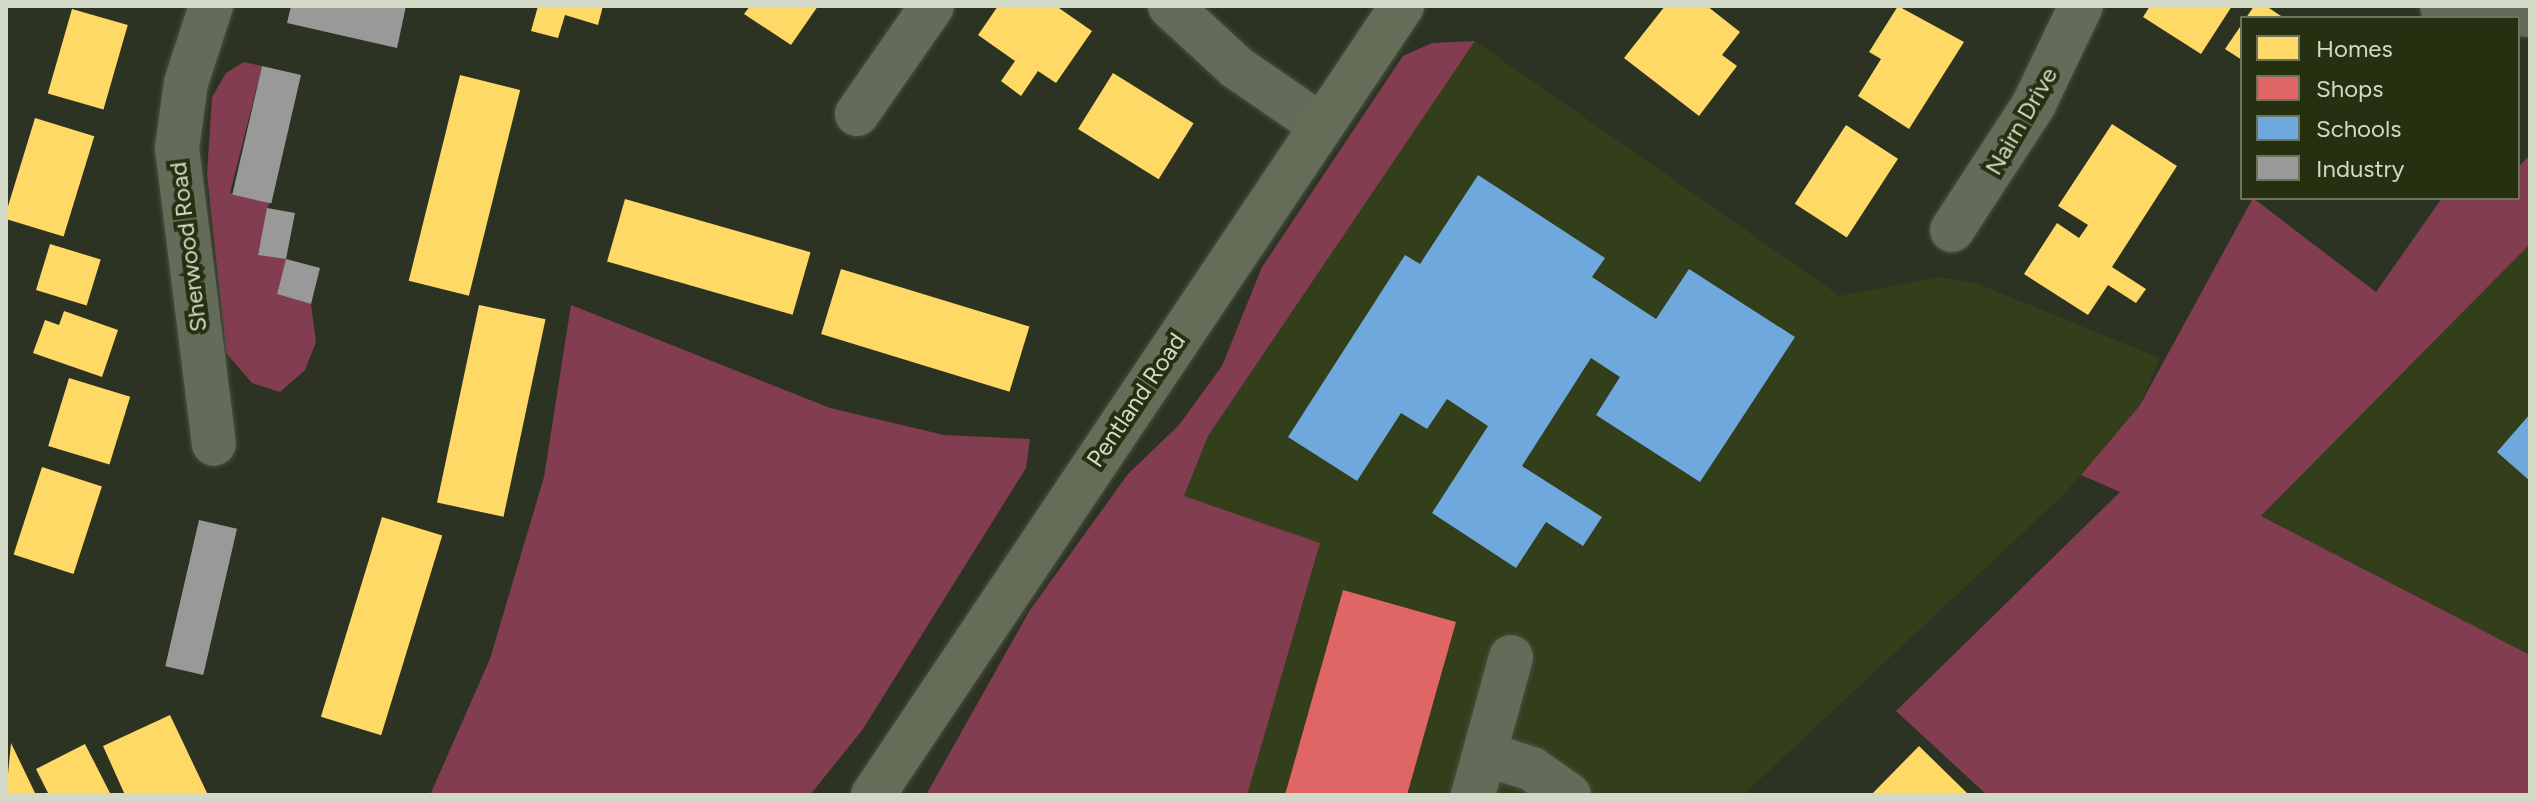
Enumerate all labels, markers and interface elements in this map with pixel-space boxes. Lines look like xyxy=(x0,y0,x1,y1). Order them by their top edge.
legend xyxy=(2240,16,2520,200)
text: Homes xyxy=(2316,34,2393,63)
street label: Nairn Drive xyxy=(1979,62,2063,180)
text: Shops xyxy=(2316,74,2383,103)
text: Schools xyxy=(2316,114,2401,143)
text: Industry xyxy=(2316,154,2404,183)
street label: Sherwood Road xyxy=(163,160,213,334)
street label: Pentland Road xyxy=(1081,328,1191,472)

